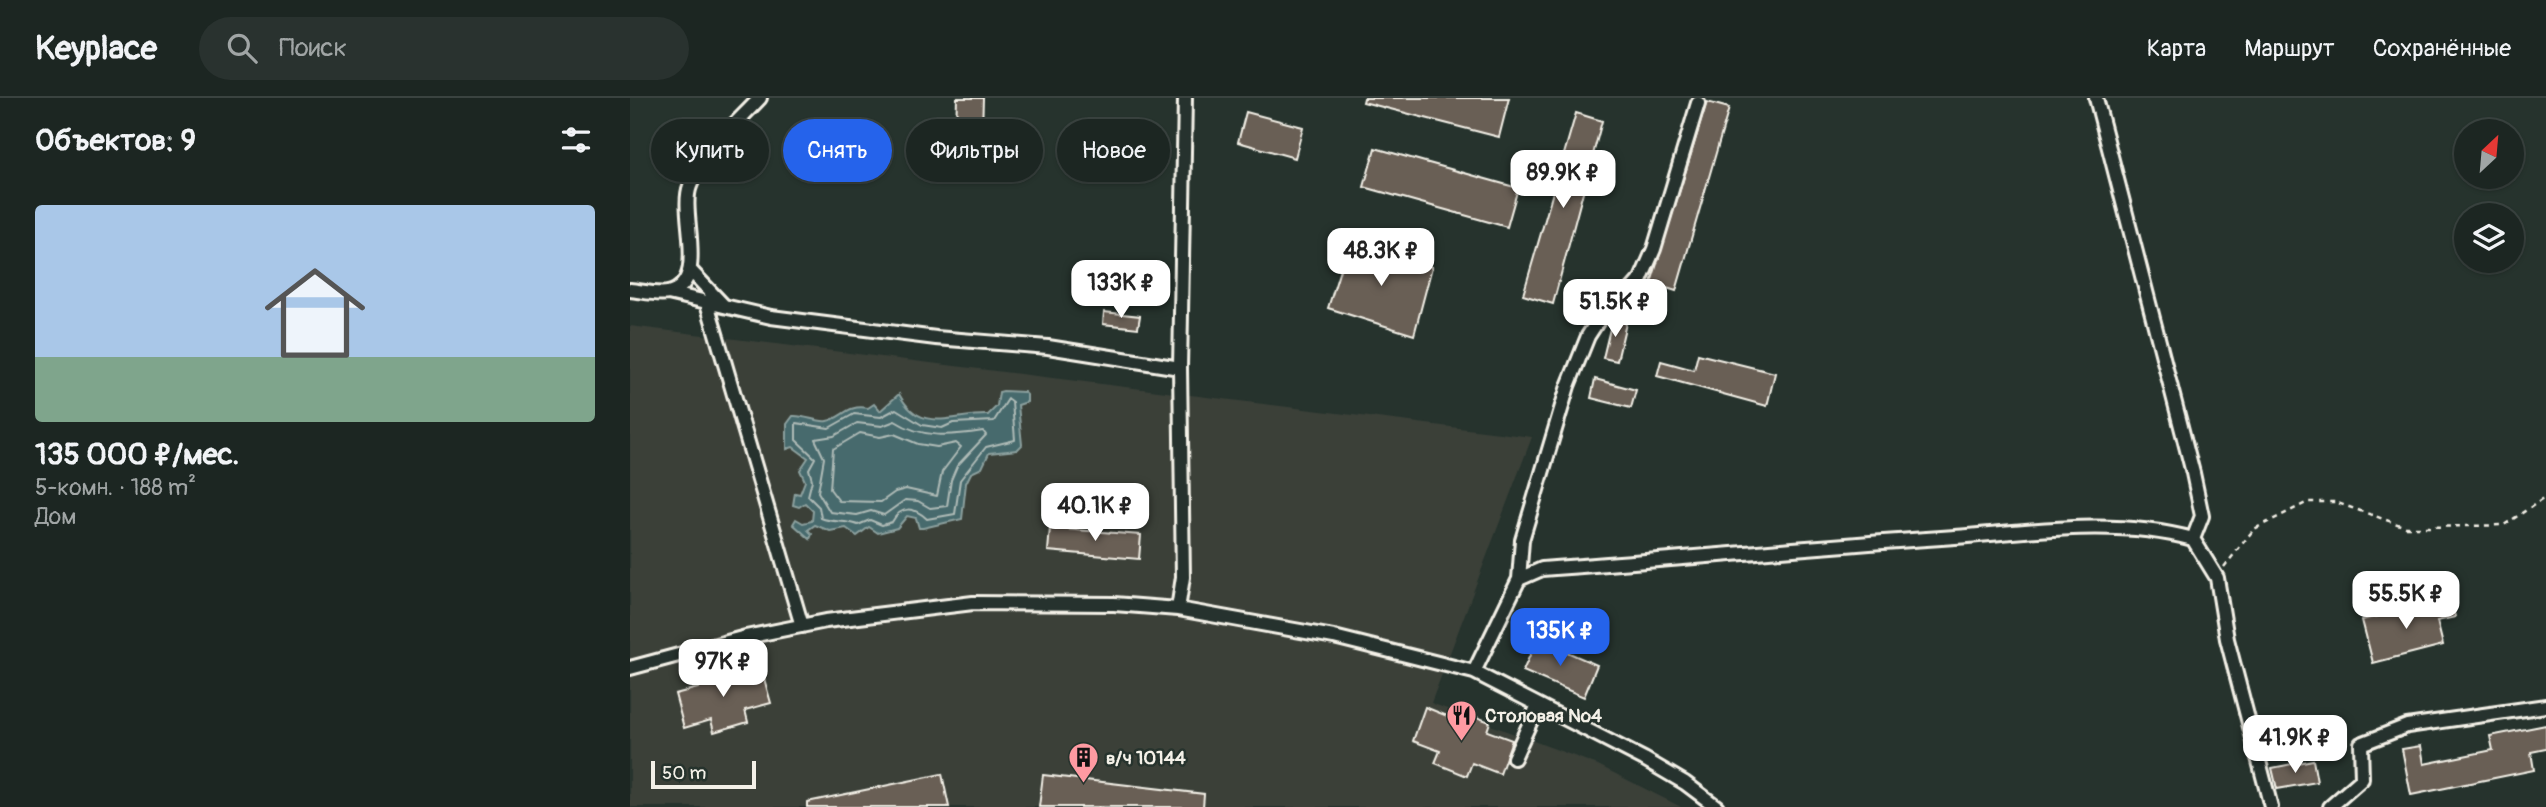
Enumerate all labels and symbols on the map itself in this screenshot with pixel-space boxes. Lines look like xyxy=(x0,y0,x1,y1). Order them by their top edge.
north arrow xyxy=(2454,119,2524,189)
pin: 89.9K ₽ xyxy=(1498,150,1628,210)
pin: 48.3K ₽ xyxy=(1316,228,1446,288)
pin: 133K ₽ xyxy=(1064,260,1178,320)
pin: 51.5K ₽ xyxy=(1550,280,1680,339)
pin: 40.1K ₽ xyxy=(1030,484,1160,543)
pin: 55.5K ₽ xyxy=(2341,572,2471,631)
pin: 135K ₽ xyxy=(1503,608,1617,668)
pin: 97K ₽ xyxy=(674,640,772,699)
restaurant icon: Столовая №4 xyxy=(1445,698,1479,742)
place label: Столовая №4 xyxy=(1485,704,1602,728)
pin: 41.9K ₽ xyxy=(2230,716,2360,775)
building icon: в/ч 10144 xyxy=(1066,740,1100,784)
place label: в/ч 10144 xyxy=(1106,746,1186,770)
scale bar xyxy=(651,758,756,790)

